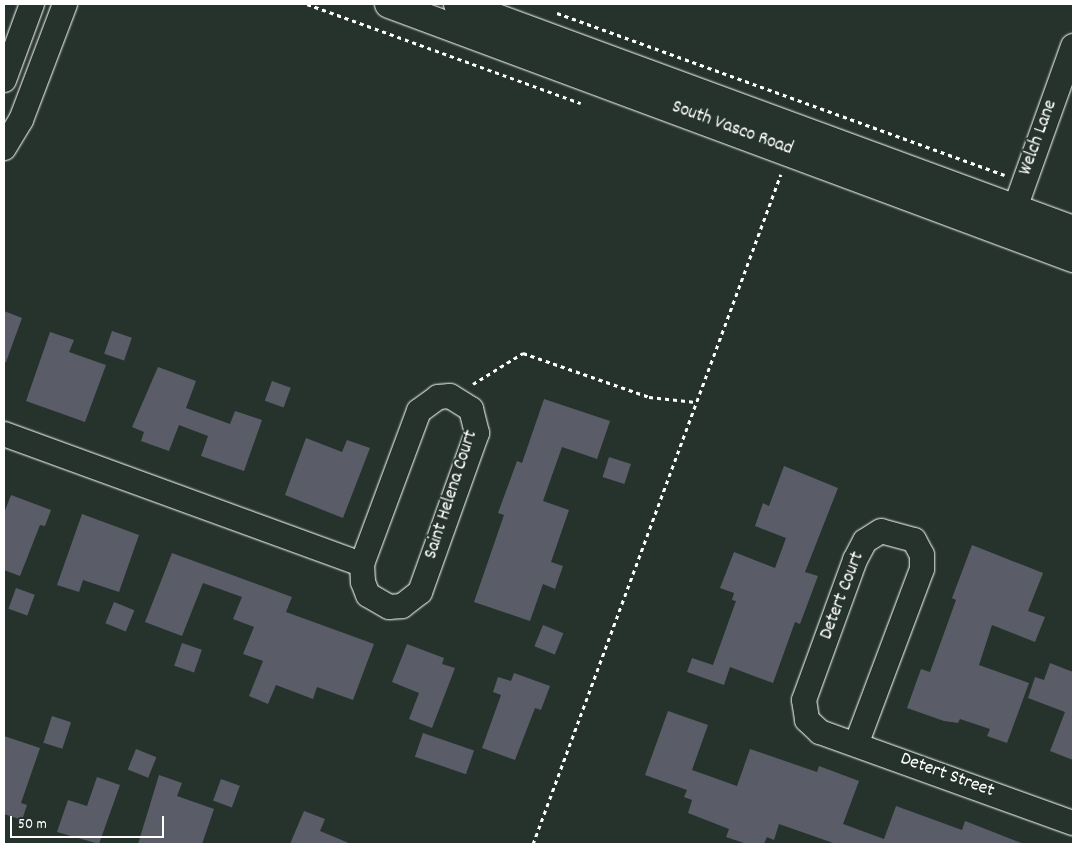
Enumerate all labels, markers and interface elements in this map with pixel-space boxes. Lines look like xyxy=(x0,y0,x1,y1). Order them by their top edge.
street label: South Vasco Road xyxy=(668,97,796,161)
street label: Welch Lane xyxy=(1015,97,1063,179)
street label: Saint Helena Court xyxy=(420,428,484,562)
street label: Detert Court xyxy=(816,549,870,643)
street label: Detert Street xyxy=(897,749,997,803)
scale bar xyxy=(12,806,166,838)
text: 50 m xyxy=(18,814,47,836)

